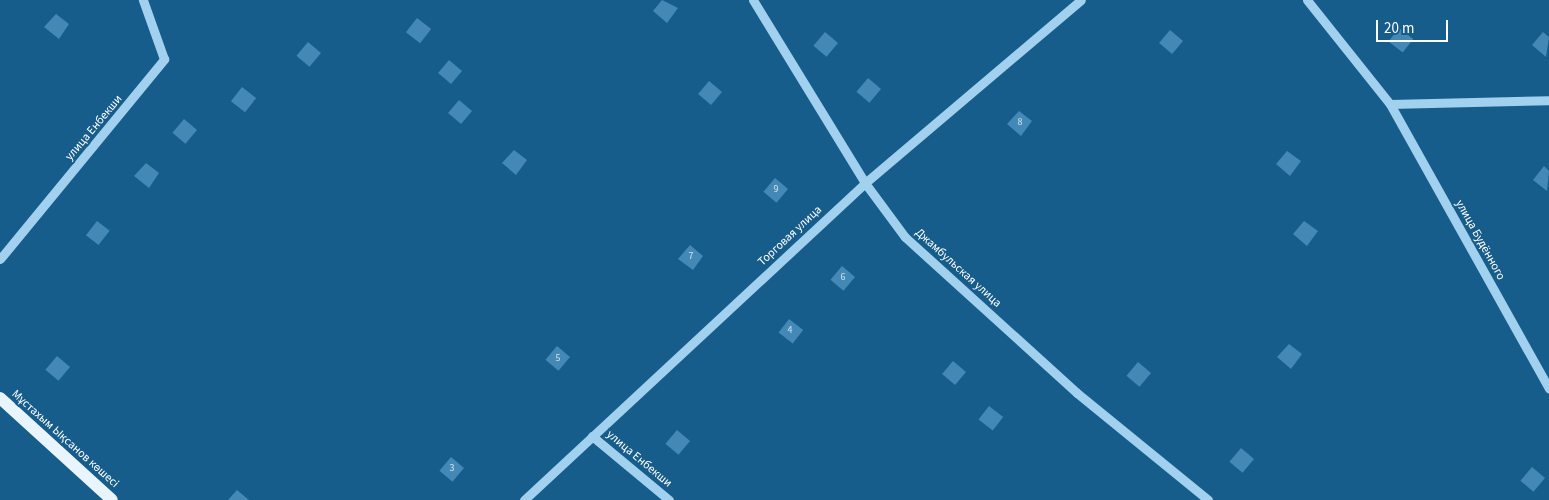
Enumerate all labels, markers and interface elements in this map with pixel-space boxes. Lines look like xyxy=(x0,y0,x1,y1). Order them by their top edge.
scale bar xyxy=(1379,10,1452,42)
text: 20 m xyxy=(1384,18,1414,39)
street label: улица Енбекши xyxy=(62,92,126,164)
house number: 8 xyxy=(1018,117,1022,129)
house number: 9 xyxy=(774,184,778,196)
street label: улица Будённого xyxy=(1452,197,1508,283)
street label: Торговая улица xyxy=(755,203,825,269)
street label: Джамбульская улица xyxy=(912,226,1004,310)
house number: 7 xyxy=(689,251,693,263)
house number: 6 xyxy=(841,272,845,284)
house number: 4 xyxy=(788,325,792,337)
house number: 5 xyxy=(556,353,560,365)
street label: Мұстахым Ықсанов көшесі xyxy=(8,387,122,491)
street label: улица Енбекши xyxy=(603,427,675,491)
house number: 3 xyxy=(450,463,454,475)

